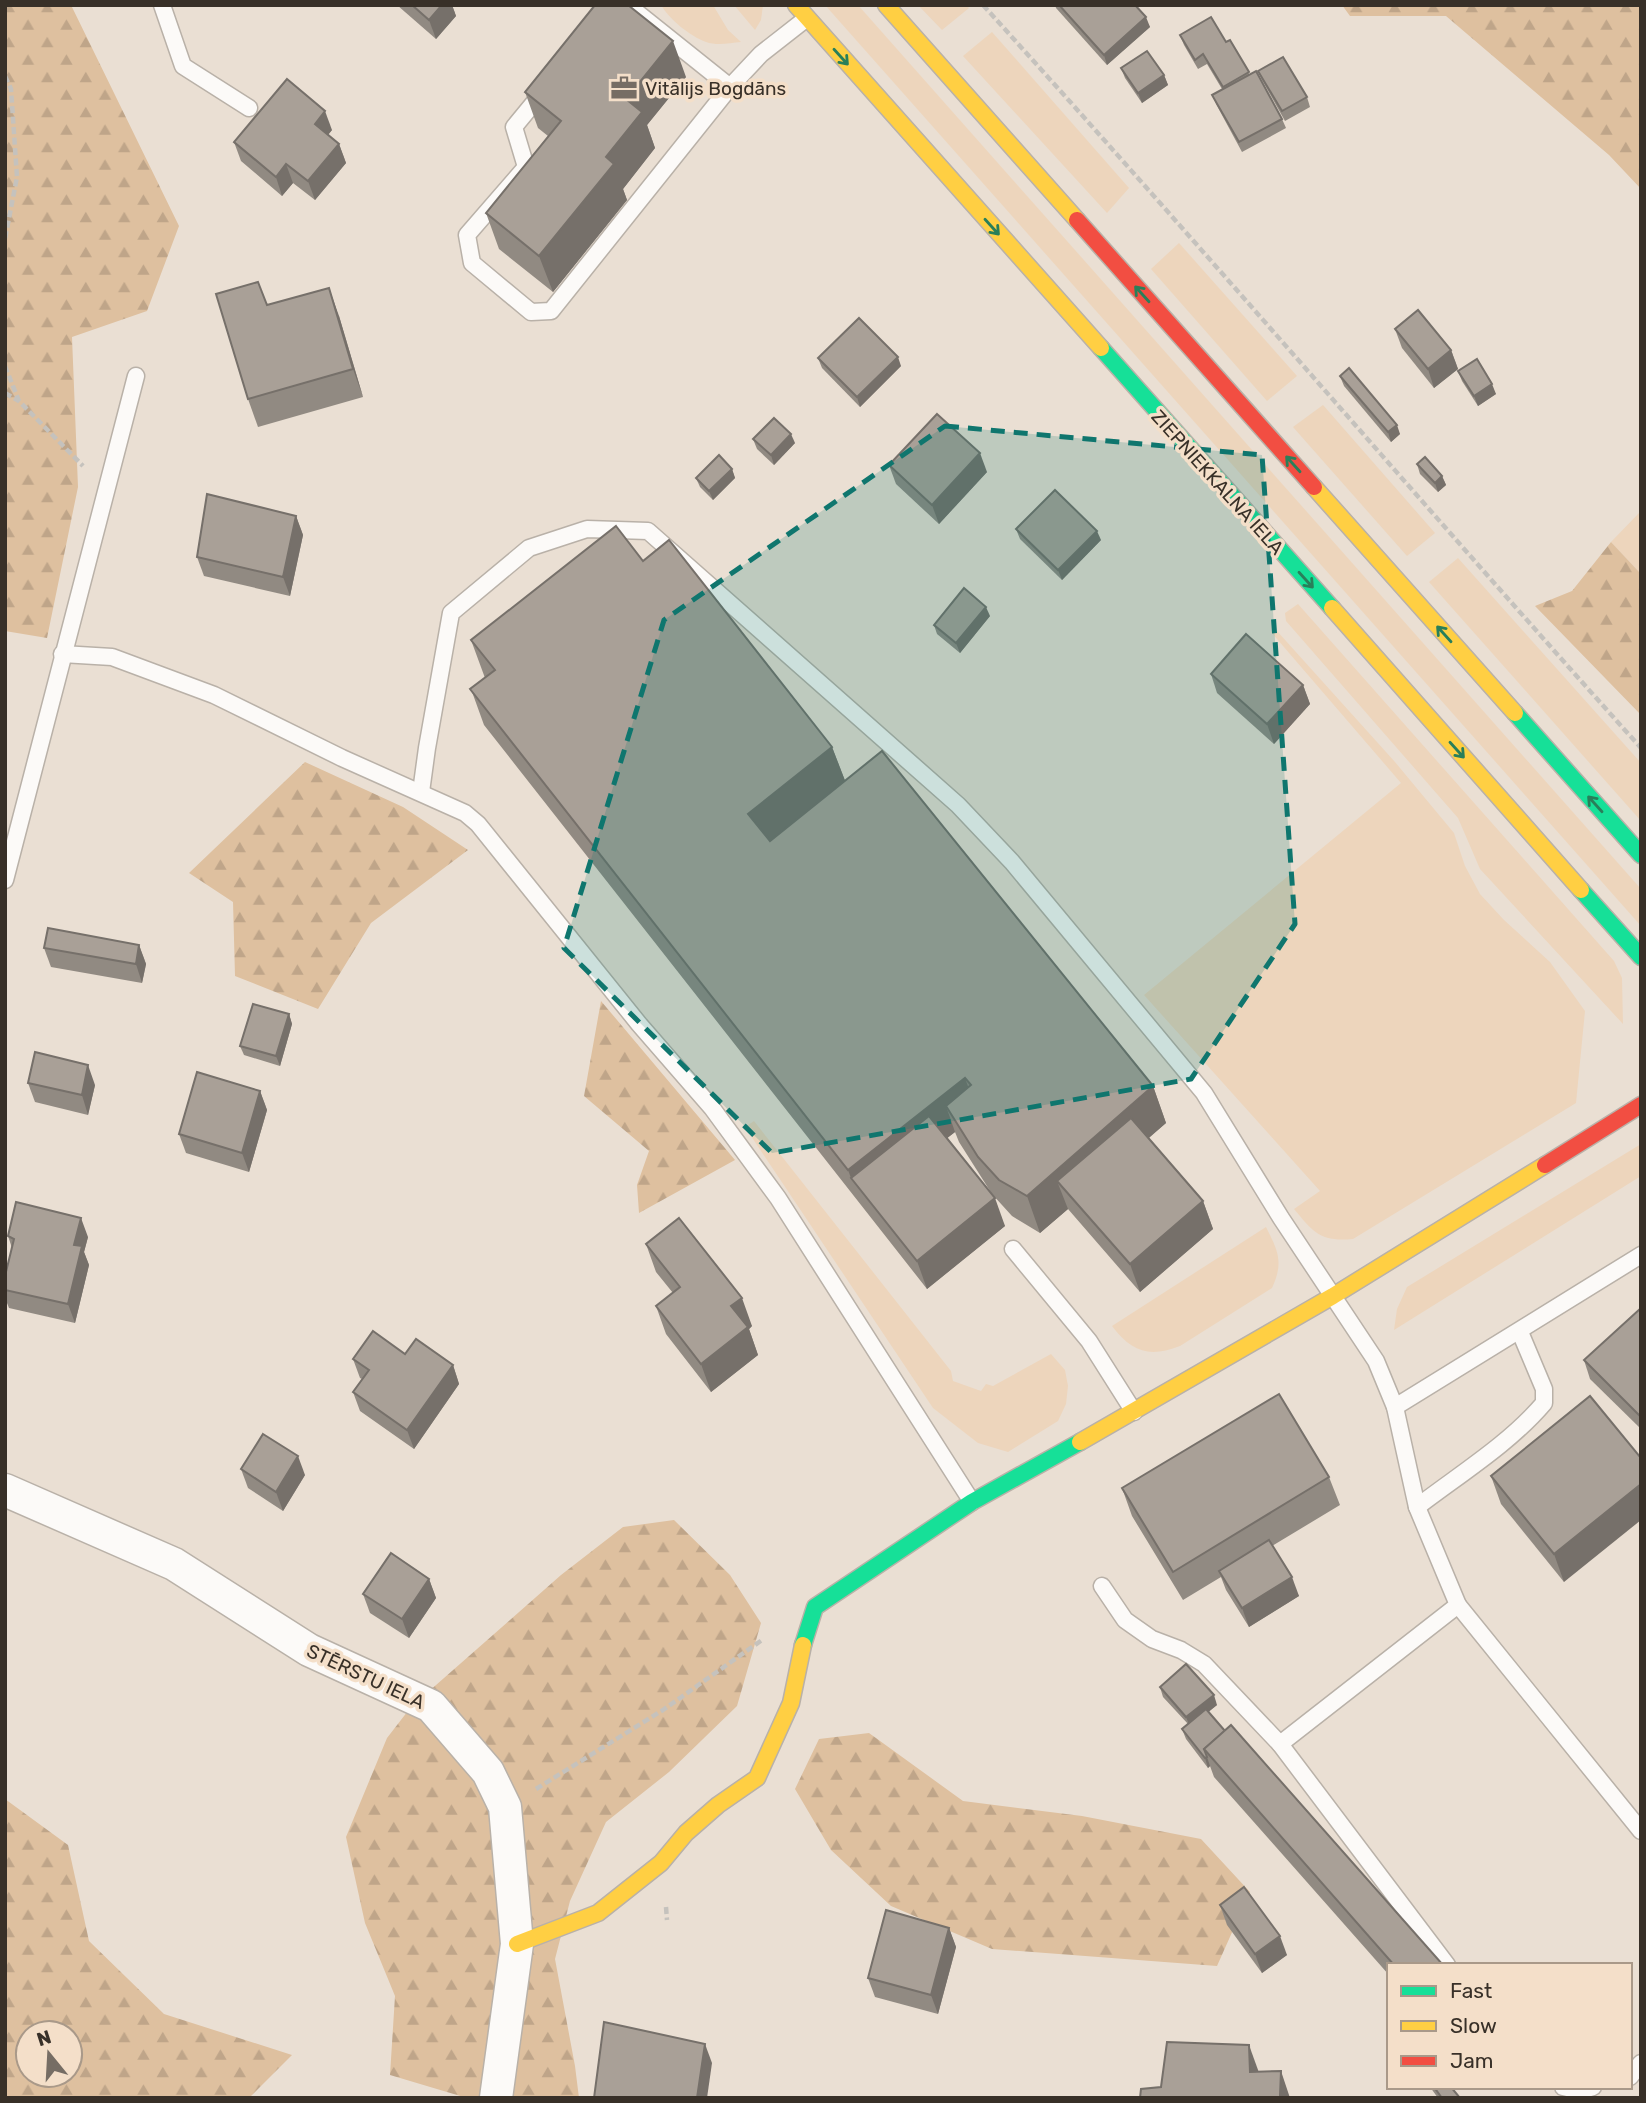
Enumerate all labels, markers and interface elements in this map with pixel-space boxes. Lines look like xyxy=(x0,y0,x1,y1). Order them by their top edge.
one-way arrow xyxy=(833,48,849,66)
office icon: Vitālijs Bogdāns xyxy=(609,73,639,103)
place label: Vitālijs Bogdāns xyxy=(645,77,786,100)
one-way arrow xyxy=(984,218,1000,236)
one-way arrow xyxy=(1134,286,1151,303)
street label: ZIEPNIEKKALNA IELA xyxy=(1147,405,1289,560)
one-way arrow xyxy=(1285,455,1301,473)
one-way arrow xyxy=(1298,571,1314,589)
one-way arrow xyxy=(1436,626,1453,643)
one-way arrow xyxy=(1449,741,1465,759)
one-way arrow xyxy=(1587,796,1604,813)
street label: STĒRSTU IELA xyxy=(303,1639,429,1714)
legend xyxy=(1387,1963,1632,2089)
text: Fast xyxy=(1450,1978,1492,2003)
text: Slow xyxy=(1450,2013,1497,2038)
north arrow xyxy=(14,2019,84,2089)
text: N xyxy=(34,2025,54,2051)
text: Jam xyxy=(1450,2048,1494,2073)

